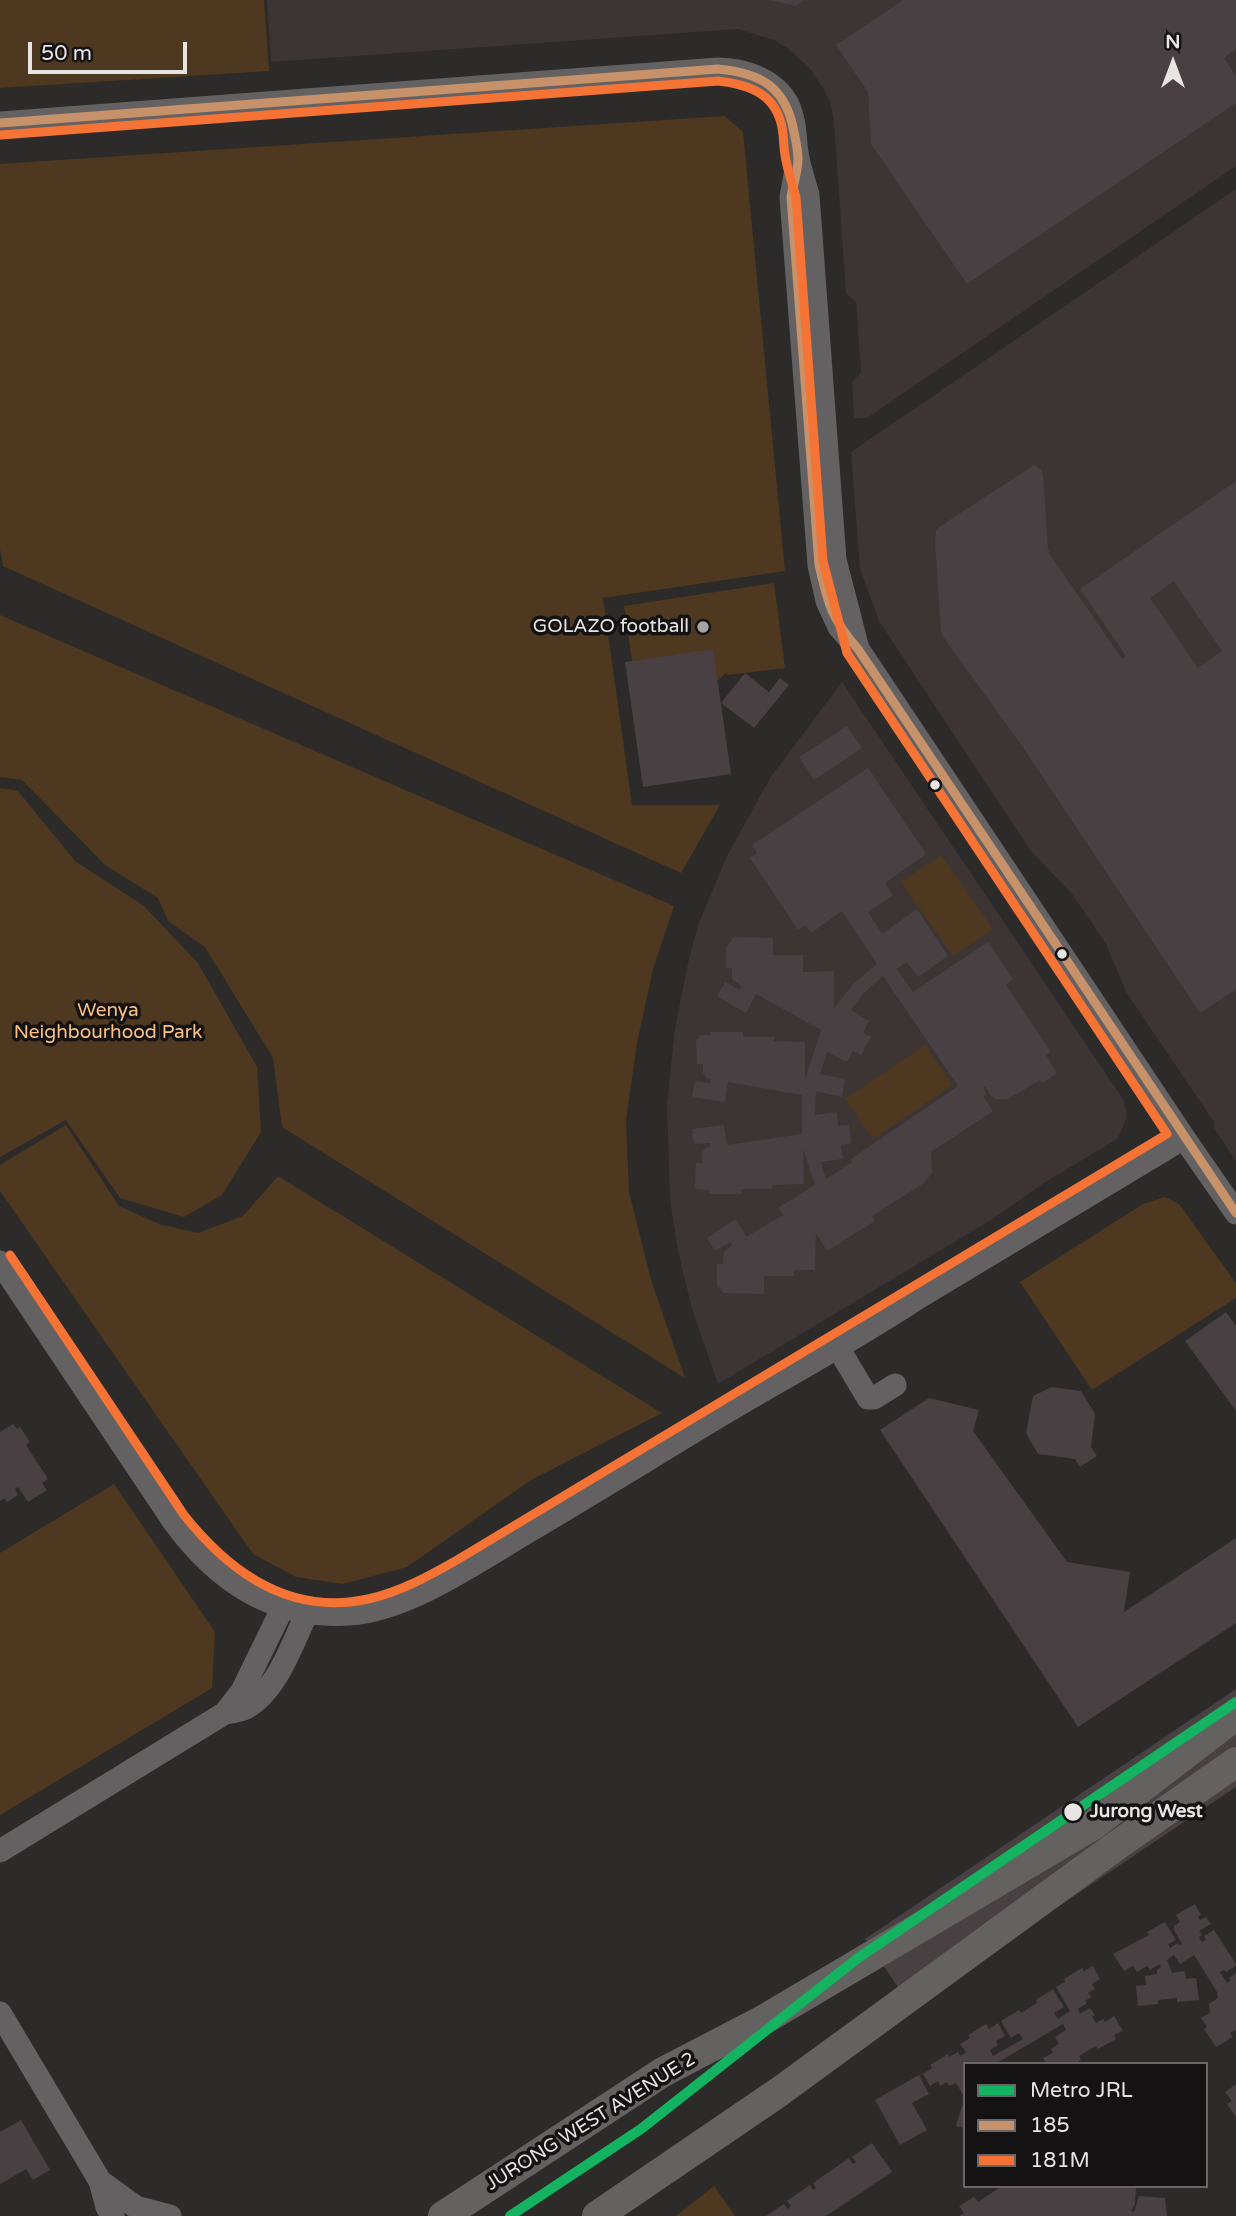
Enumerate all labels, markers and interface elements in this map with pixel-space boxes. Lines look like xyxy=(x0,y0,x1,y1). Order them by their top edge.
scale bar xyxy=(32,28,191,72)
north arrow xyxy=(1138,28,1208,98)
text: N xyxy=(1165,31,1181,53)
text: 50 m xyxy=(41,41,92,66)
place label: GOLAZO football xyxy=(533,616,689,638)
marker: GOLAZO football xyxy=(695,619,711,635)
unlabelled marker xyxy=(928,778,942,792)
unlabelled marker xyxy=(1055,947,1069,961)
park label: Wenya Neighbourhood Park xyxy=(14,1000,202,1044)
marker: Jurong West xyxy=(1062,1801,1084,1823)
place label: Jurong West xyxy=(1090,1801,1203,1823)
street label: JURONG WEST AVENUE 2 xyxy=(482,2048,700,2196)
legend xyxy=(963,2062,1208,2188)
text: Metro JRL xyxy=(1030,2078,1133,2103)
text: 185 xyxy=(1030,2113,1070,2138)
text: 181M xyxy=(1030,2148,1090,2173)

